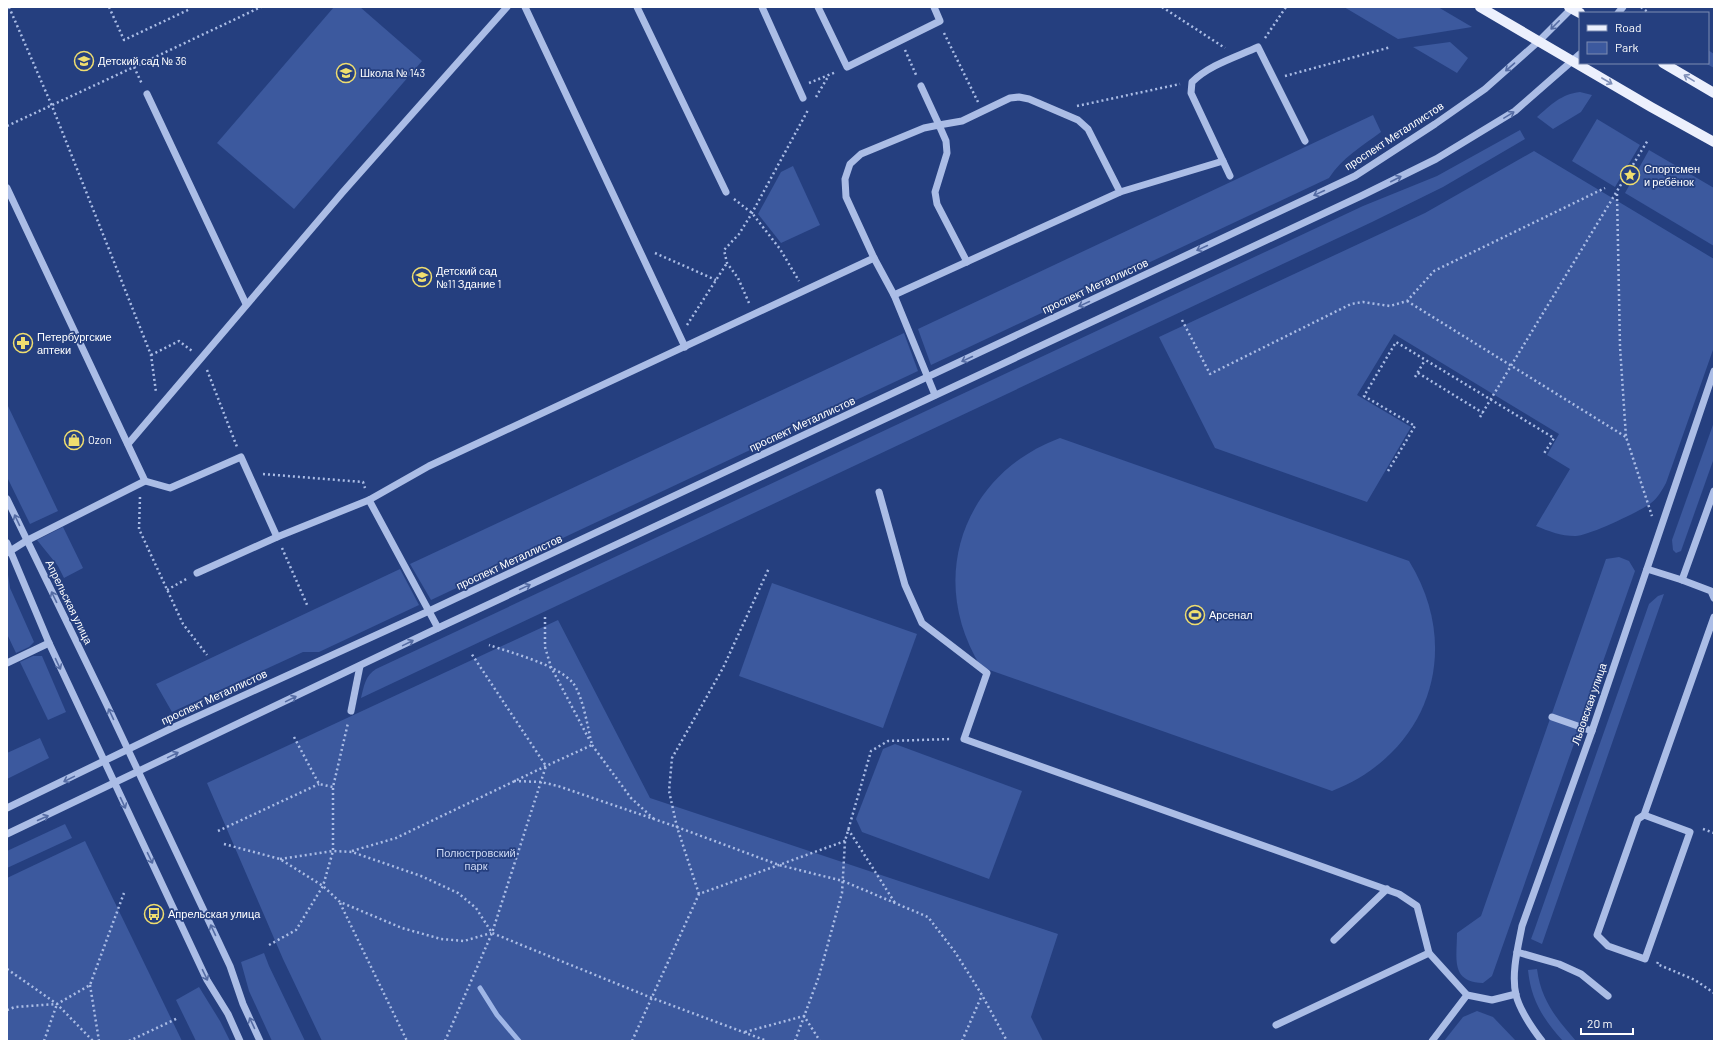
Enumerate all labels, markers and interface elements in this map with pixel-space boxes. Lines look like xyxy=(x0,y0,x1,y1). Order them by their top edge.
legend xyxy=(1579,12,1709,64)
one-way arrow xyxy=(1550,20,1560,30)
text: Road xyxy=(1615,20,1642,34)
text: Park xyxy=(1615,40,1639,54)
school or university icon: Детский сад № 36 xyxy=(73,50,95,72)
place label: Детский сад № 36 xyxy=(98,54,187,67)
school or university icon: Школа № 143 xyxy=(335,62,357,84)
one-way arrow xyxy=(1505,62,1515,71)
place label: Школа № 143 xyxy=(360,66,425,79)
one-way arrow xyxy=(1684,74,1695,82)
one-way arrow xyxy=(1601,78,1613,86)
street label: проспект Металлистов xyxy=(1342,99,1446,172)
one-way arrow xyxy=(1503,111,1514,119)
place label: Спортсмен и ребёнок xyxy=(1644,162,1700,188)
place icon: Спортсмен и ребёнок xyxy=(1619,164,1641,186)
one-way arrow xyxy=(1390,175,1402,182)
one-way arrow xyxy=(1314,190,1326,197)
one-way arrow xyxy=(1196,245,1208,252)
street label: проспект Металлистов xyxy=(1040,255,1150,316)
place label: Детский сад №11 Здание 1 xyxy=(436,264,501,290)
school or university icon: Детский сад №11 Здание 1 xyxy=(411,266,433,288)
one-way arrow xyxy=(1078,301,1090,308)
place label: Петербургские аптеки xyxy=(37,330,112,356)
pharmacy icon: Петербургские аптеки xyxy=(12,332,34,354)
one-way arrow xyxy=(961,356,973,363)
street label: проспект Металлистов xyxy=(747,393,857,454)
shop icon: Ozon xyxy=(63,429,85,451)
place label: Ozon xyxy=(88,433,112,446)
one-way arrow xyxy=(13,514,20,526)
street label: проспект Металлистов xyxy=(454,531,564,592)
street label: Апрельская улица xyxy=(43,557,96,647)
one-way arrow xyxy=(519,583,531,590)
one-way arrow xyxy=(50,592,57,604)
sports icon: Арсенал xyxy=(1184,604,1206,626)
place label: Арсенал xyxy=(1209,608,1253,621)
one-way arrow xyxy=(402,639,414,646)
one-way arrow xyxy=(55,658,62,670)
street label: Львовская улица xyxy=(1568,660,1609,746)
street label: проспект Металлистов xyxy=(159,666,269,727)
one-way arrow xyxy=(284,695,296,702)
one-way arrow xyxy=(107,708,114,720)
one-way arrow xyxy=(167,751,179,758)
one-way arrow xyxy=(63,776,75,783)
one-way arrow xyxy=(120,797,127,809)
one-way arrow xyxy=(36,814,48,821)
park label: Полюстровский парк xyxy=(436,846,516,872)
one-way arrow xyxy=(146,851,154,863)
bus stop icon: Апрельская улица xyxy=(143,903,165,925)
place label: Апрельская улица xyxy=(168,907,261,920)
one-way arrow xyxy=(209,924,216,936)
one-way arrow xyxy=(202,969,209,981)
scale bar xyxy=(1581,1010,1633,1036)
text: 20 m xyxy=(1587,1016,1613,1030)
one-way arrow xyxy=(248,1017,255,1029)

